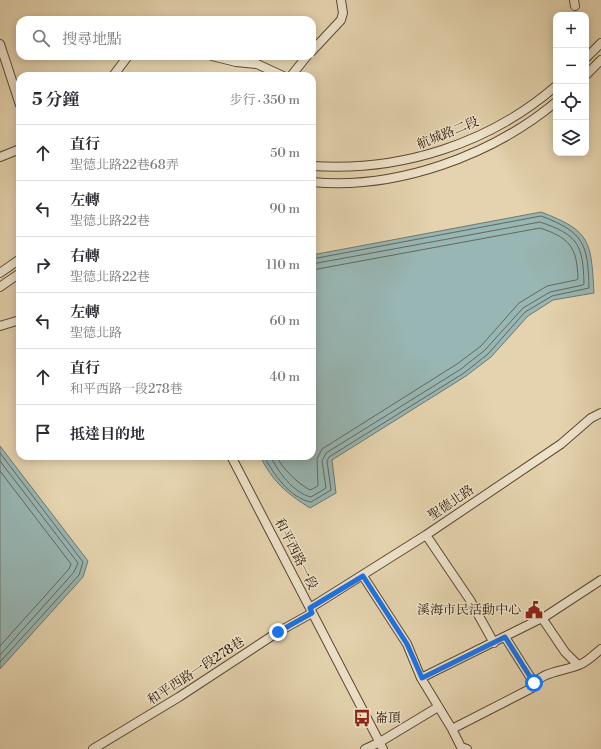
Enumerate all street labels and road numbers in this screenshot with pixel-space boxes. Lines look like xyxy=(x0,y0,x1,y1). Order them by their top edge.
street label: 航城路二段 xyxy=(415,113,481,153)
street label: 聖德北路 xyxy=(425,482,477,524)
street label: 和平西路一段 xyxy=(271,516,321,592)
street label: 和平西路一段278巷 xyxy=(144,634,248,708)

